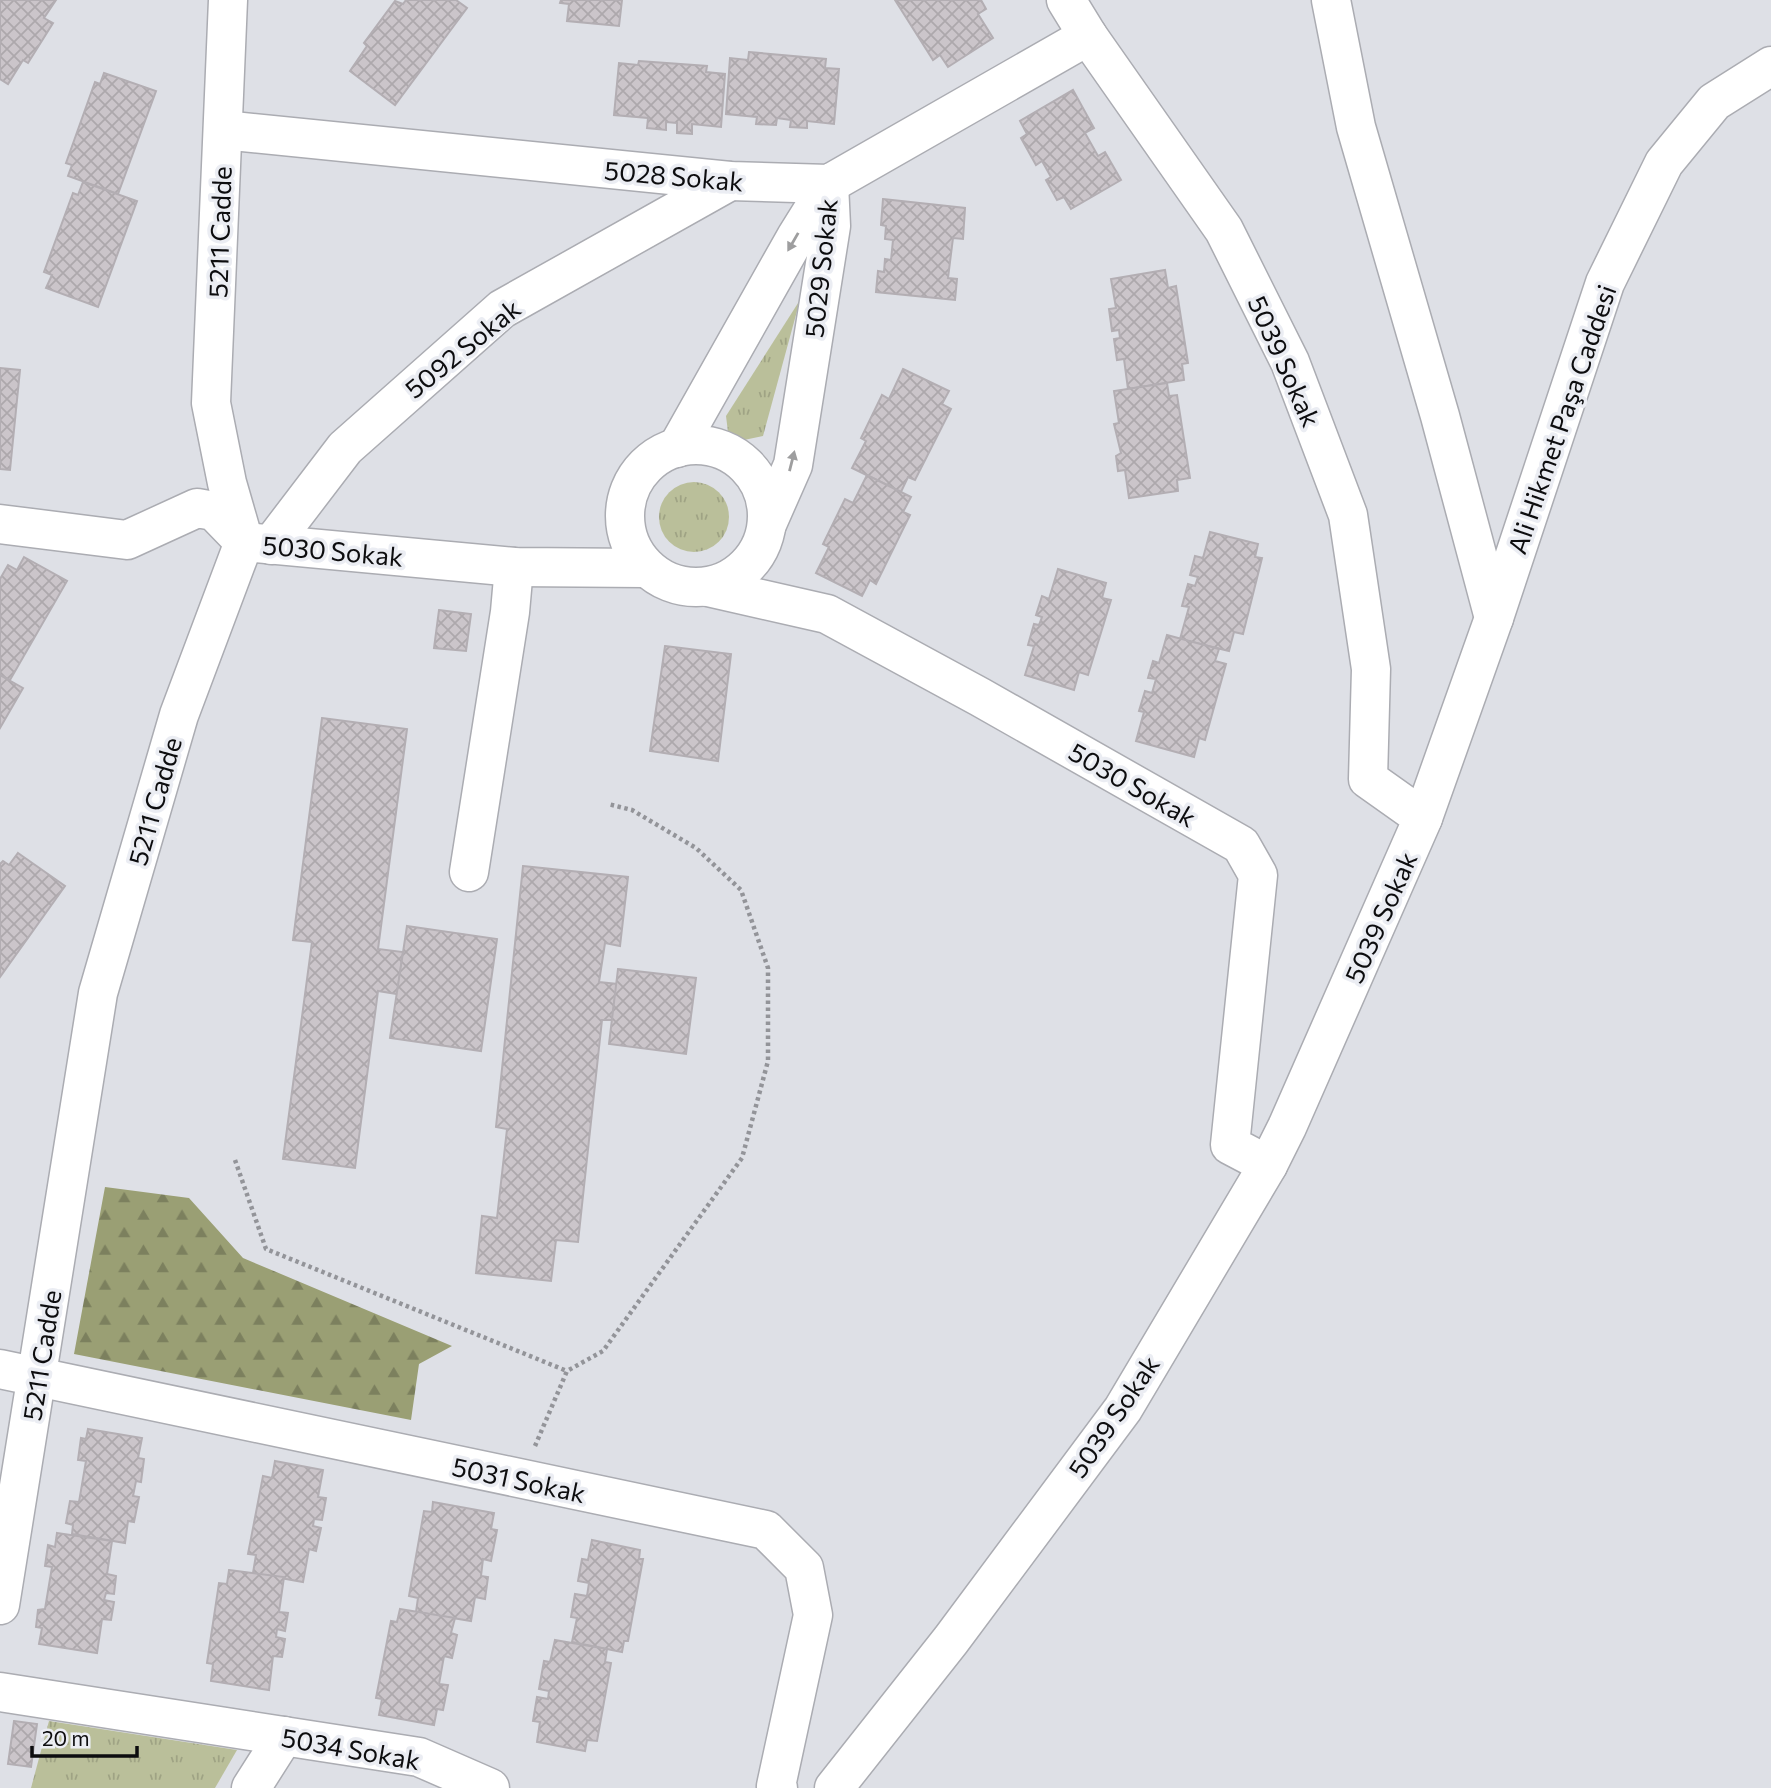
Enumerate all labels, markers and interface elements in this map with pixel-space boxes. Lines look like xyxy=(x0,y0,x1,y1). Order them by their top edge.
street label: 5028 Sokak xyxy=(603,153,745,197)
street label: 5211 Cadde xyxy=(201,166,237,298)
street label: 5029 Sokak xyxy=(797,197,843,339)
one-way arrow xyxy=(787,232,799,252)
street label: Ali Hikmet Paşa Caddesi xyxy=(1500,280,1622,558)
street label: 5039 Sokak xyxy=(1242,291,1328,431)
street label: 5092 Sokak xyxy=(398,292,526,404)
one-way arrow xyxy=(787,450,798,472)
street label: 5030 Sokak xyxy=(261,528,405,572)
street label: 5211 Cadde xyxy=(121,733,187,869)
street label: 5030 Sokak xyxy=(1064,735,1202,833)
street label: 5039 Sokak xyxy=(1337,847,1423,987)
street label: 5211 Cadde xyxy=(15,1288,67,1422)
street label: 5039 Sokak xyxy=(1061,1349,1165,1483)
street label: 5031 Sokak xyxy=(450,1450,588,1508)
scale bar xyxy=(32,1714,136,1758)
street label: 5034 Sokak xyxy=(279,1721,423,1775)
text: 20 m xyxy=(42,1725,90,1750)

